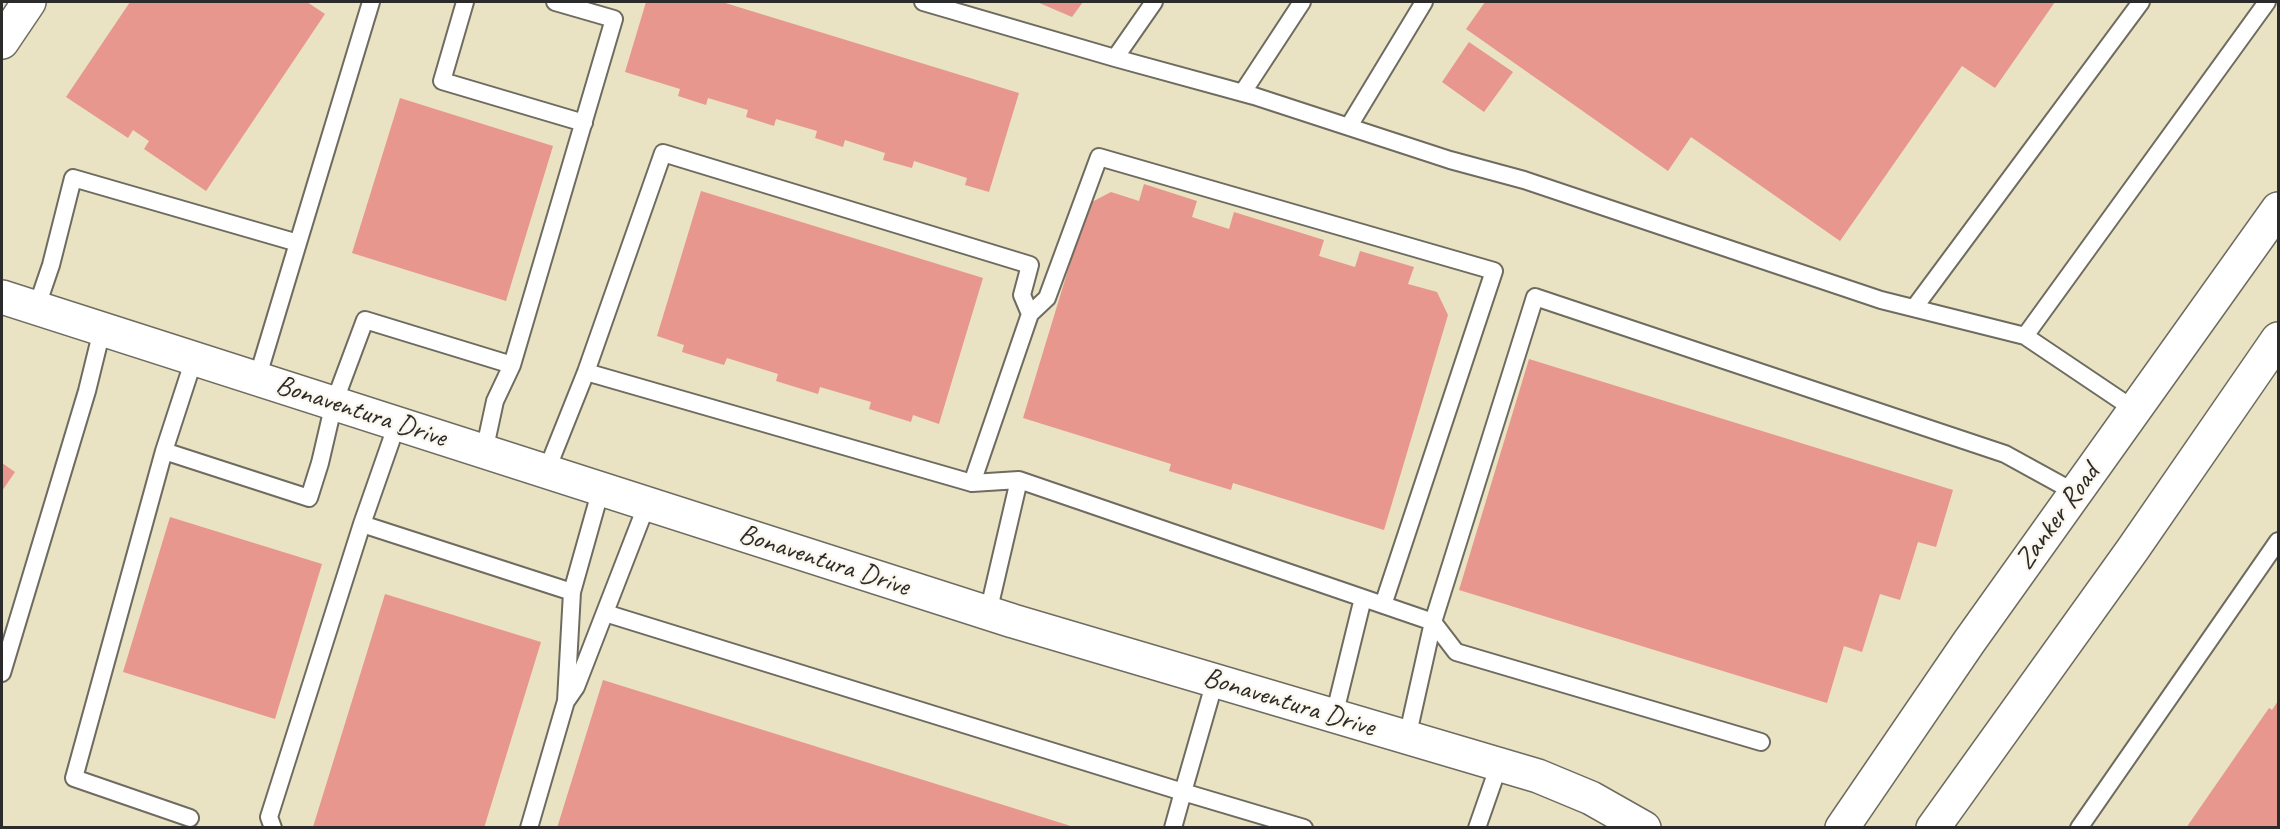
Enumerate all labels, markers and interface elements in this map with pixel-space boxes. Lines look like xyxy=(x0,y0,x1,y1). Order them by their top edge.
street label: Bonaventura Drive xyxy=(272,369,450,455)
street label: Zanker Road xyxy=(2009,458,2107,576)
street label: Bonaventura Drive xyxy=(735,518,913,604)
street label: Bonaventura Drive xyxy=(1199,661,1379,745)

